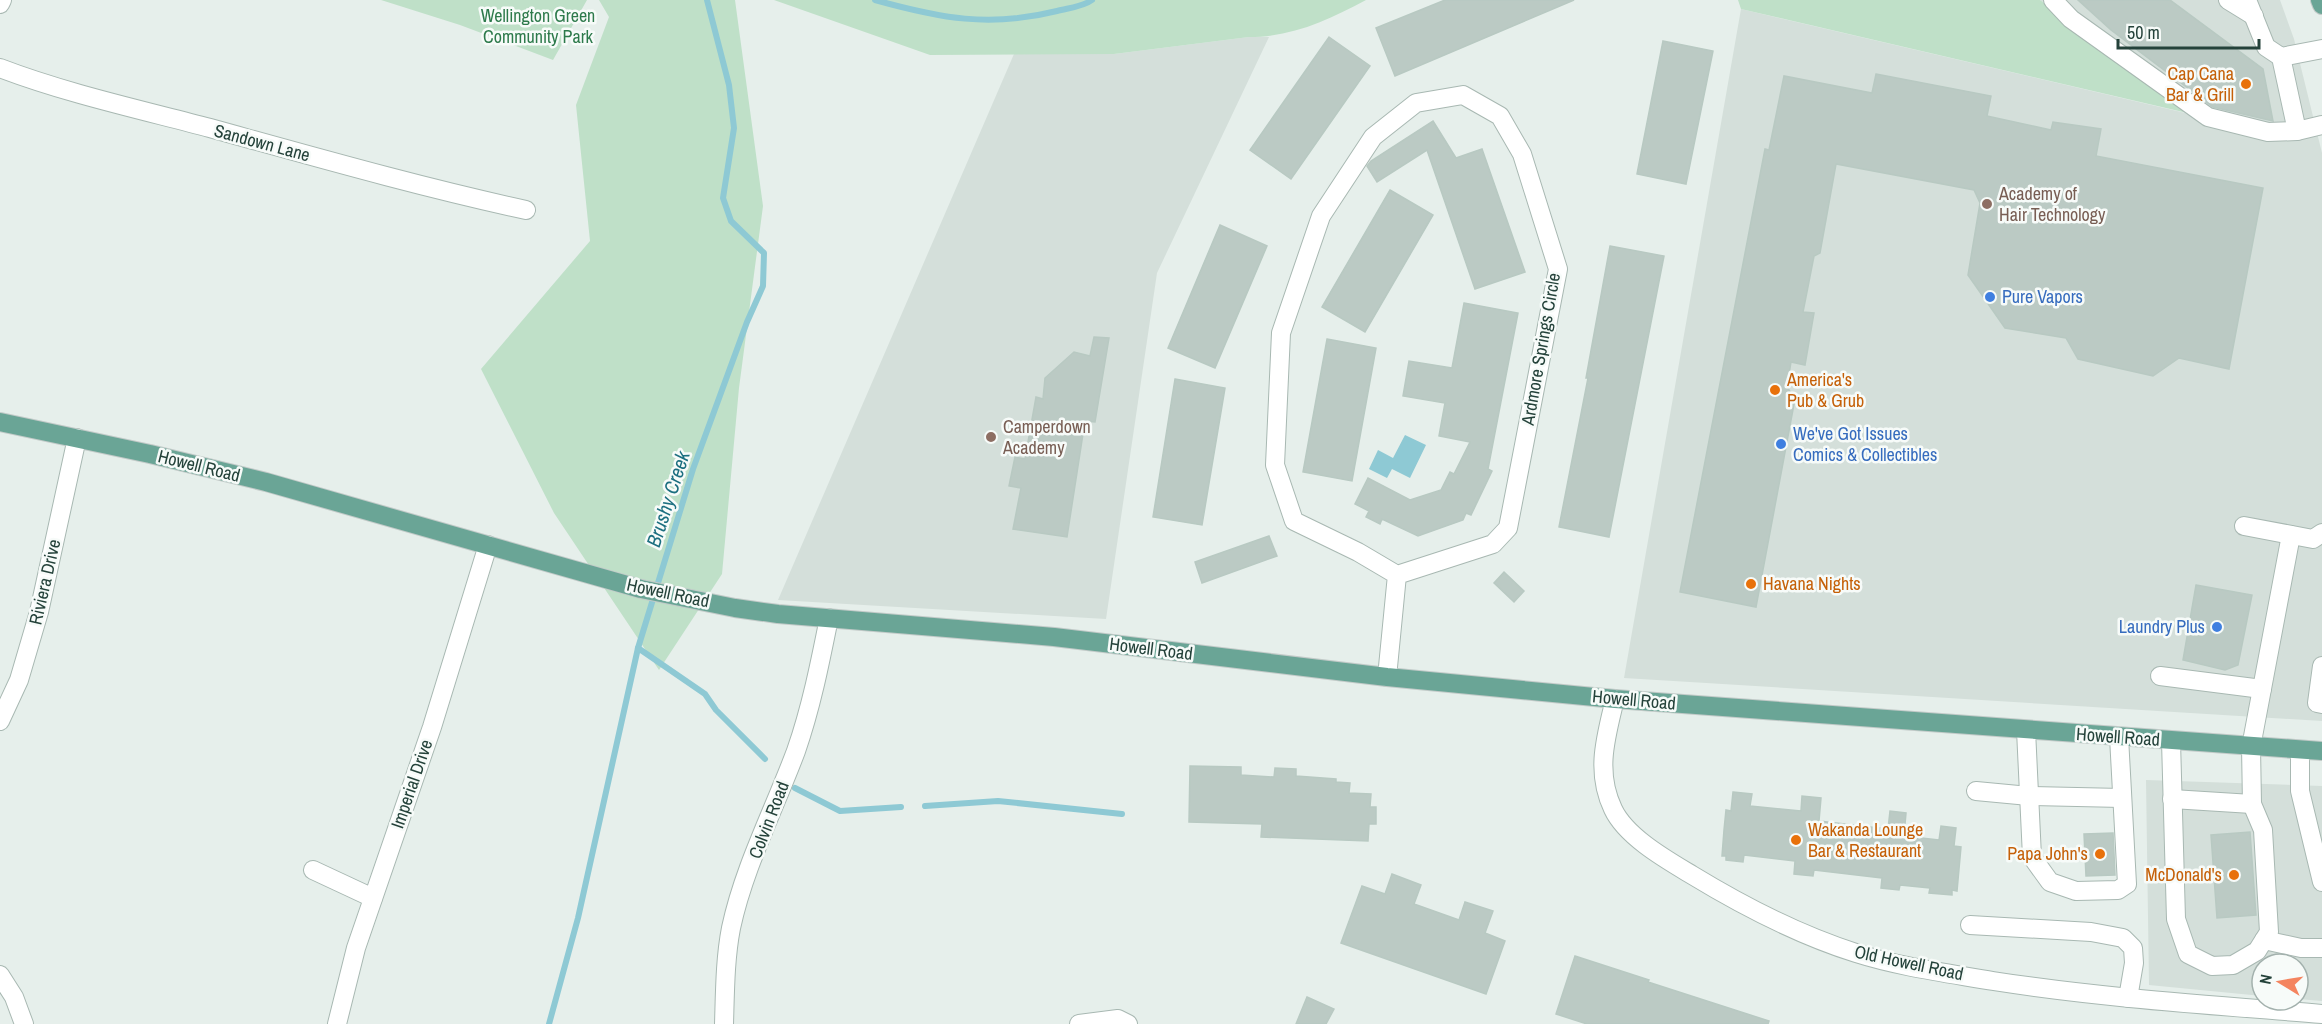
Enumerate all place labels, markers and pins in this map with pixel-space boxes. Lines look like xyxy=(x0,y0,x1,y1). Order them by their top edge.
place label: Cap Cana Bar & Grill xyxy=(2166,61,2234,107)
marker: Cap Cana Bar & Grill xyxy=(2239,77,2253,91)
place label: Academy of Hair Technology xyxy=(1998,181,2106,227)
marker: Academy of Hair Technology xyxy=(1980,197,1994,211)
place label: Pure Vapors xyxy=(2002,284,2083,309)
marker: Pure Vapors xyxy=(1983,290,1997,304)
place label: America's Pub & Grub xyxy=(1786,367,1864,413)
marker: America's Pub & Grub xyxy=(1768,383,1782,397)
place label: Camperdown Academy xyxy=(1002,414,1091,460)
place label: We've Got Issues Comics & Collectibles xyxy=(1793,421,1937,467)
marker: Camperdown Academy xyxy=(984,430,998,444)
marker: We've Got Issues Comics & Collectibles xyxy=(1774,437,1788,451)
place label: Havana Nights xyxy=(1763,571,1861,596)
marker: Havana Nights xyxy=(1744,577,1758,591)
place label: Laundry Plus xyxy=(2119,614,2205,639)
marker: Laundry Plus xyxy=(2210,620,2224,634)
place label: Wakanda Lounge Bar & Restaurant xyxy=(1808,817,1923,863)
marker: Wakanda Lounge Bar & Restaurant xyxy=(1789,833,1803,847)
place label: Papa John's xyxy=(2007,841,2088,866)
marker: Papa John's xyxy=(2093,847,2107,861)
place label: McDonald's xyxy=(2145,862,2222,887)
marker: McDonald's xyxy=(2227,868,2241,882)

